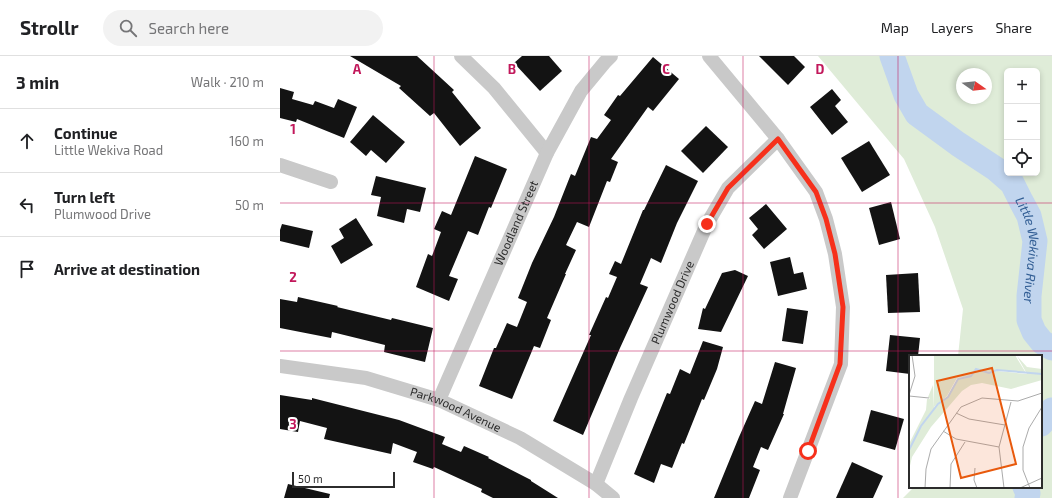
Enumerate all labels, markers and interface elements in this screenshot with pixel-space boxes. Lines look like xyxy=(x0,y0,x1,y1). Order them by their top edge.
search box xyxy=(103,10,383,46)
text: Strollr xyxy=(20,16,79,39)
icon: search xyxy=(117,17,139,39)
text: Search here xyxy=(149,19,229,37)
text: Map xyxy=(881,19,909,36)
text: Layers xyxy=(931,19,973,36)
text: Share xyxy=(995,19,1032,36)
text: A xyxy=(353,61,362,77)
text: B xyxy=(508,61,516,77)
text: C xyxy=(662,61,670,77)
text: D xyxy=(816,61,825,77)
north arrow xyxy=(956,68,992,104)
map controls xyxy=(1004,68,1040,176)
button: + xyxy=(1004,68,1040,104)
text: 3 min xyxy=(16,72,59,92)
text: Walk · 210 m xyxy=(191,74,264,90)
button: − xyxy=(1004,104,1040,140)
text: 1 xyxy=(290,121,296,137)
text: Continue xyxy=(54,124,117,142)
icon: ahead xyxy=(16,130,38,152)
text: 160 m xyxy=(229,133,264,149)
button: locate xyxy=(1004,140,1040,176)
text: Little Wekiva Road xyxy=(54,142,163,158)
street label: Woodland Street xyxy=(491,177,540,268)
text: Turn left xyxy=(54,188,115,206)
icon: left xyxy=(16,194,38,216)
water label: Little Wekiva River xyxy=(1012,194,1043,305)
text: 50 m xyxy=(235,197,264,213)
text: Plumwood Drive xyxy=(54,206,151,222)
route end xyxy=(698,215,716,233)
icon: arrive xyxy=(16,258,38,280)
street label: Plumwood Drive xyxy=(647,258,696,346)
text: Arrive at destination xyxy=(54,260,200,278)
text: 2 xyxy=(289,269,297,285)
inset map xyxy=(909,355,1042,488)
street label: Parkwood Avenue xyxy=(409,384,504,434)
text: 3 xyxy=(289,416,297,432)
route start xyxy=(799,442,817,460)
scale bar xyxy=(292,470,395,489)
text: 50 m xyxy=(298,472,323,485)

